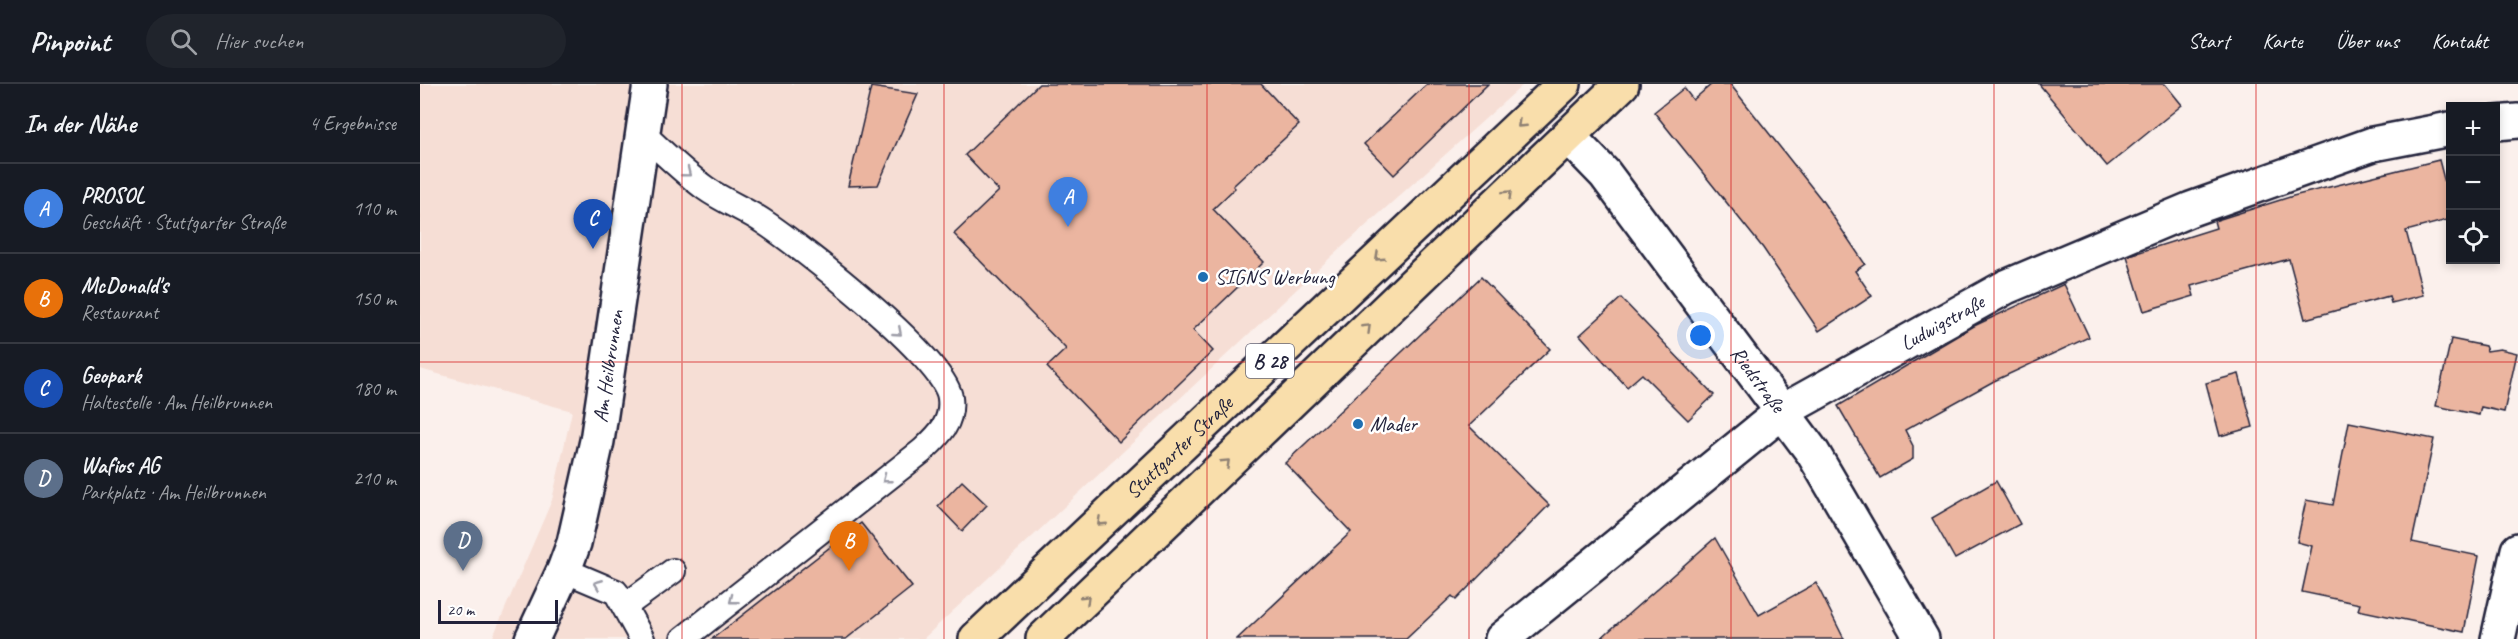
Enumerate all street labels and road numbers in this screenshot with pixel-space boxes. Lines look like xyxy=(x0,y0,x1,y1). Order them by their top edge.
street label: Ludwigstraße xyxy=(1896,288,1991,356)
street label: Am Heilbrunnen xyxy=(587,308,629,424)
street label: Riedstraße xyxy=(1725,341,1792,419)
road number: B 28 xyxy=(1246,344,1294,378)
street label: Stuttgarter Straße xyxy=(1120,389,1240,504)

